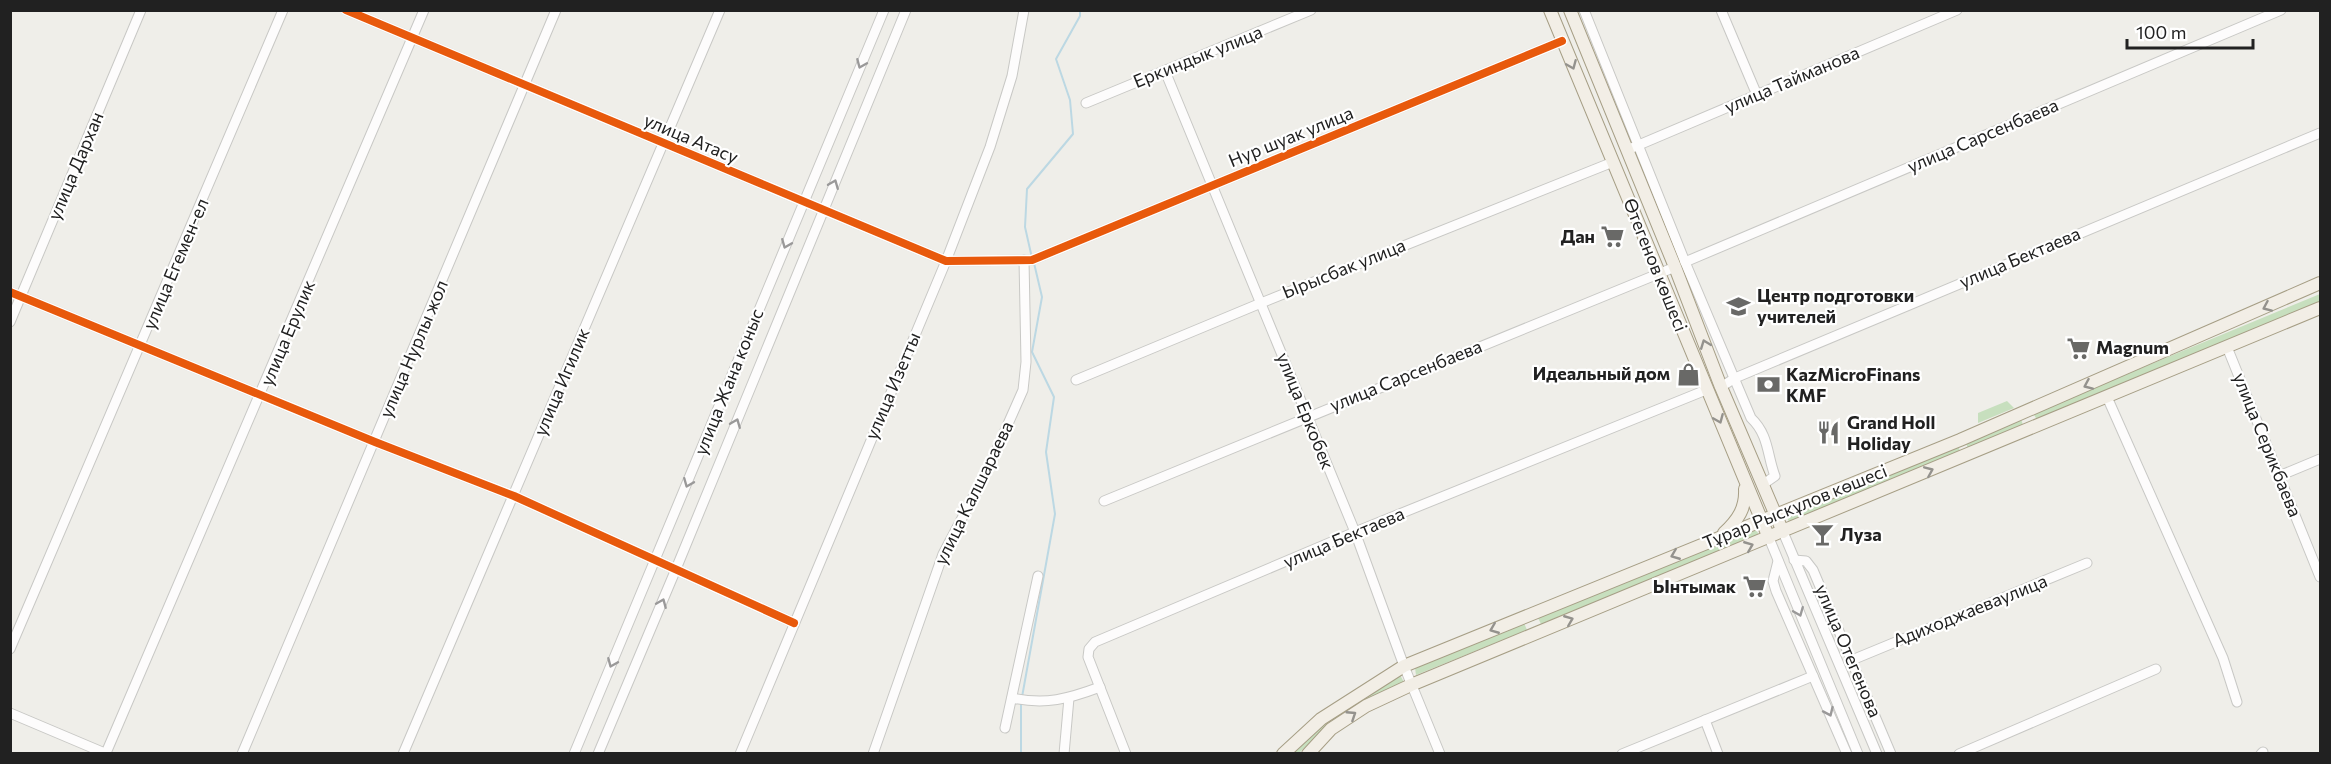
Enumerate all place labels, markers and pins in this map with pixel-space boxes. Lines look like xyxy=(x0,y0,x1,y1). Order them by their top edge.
supermarket icon: Дан xyxy=(1600,224,1626,250)
place label: Дан xyxy=(1561,225,1595,247)
place label: Центр подготовки учителей xyxy=(1757,284,1914,327)
school or university icon: Центр подготовки учителей xyxy=(1726,293,1752,319)
supermarket icon: Magnum xyxy=(2065,335,2091,361)
place label: Magnum xyxy=(2096,336,2169,358)
shop icon: Идеальный дом xyxy=(1675,361,1701,387)
place label: Идеальный дом xyxy=(1533,362,1670,384)
place label: KazMicroFinans KMF xyxy=(1786,363,1920,406)
bank icon: KazMicroFinans KMF xyxy=(1755,372,1781,398)
place label: Grand Holl Holiday xyxy=(1847,411,1935,454)
restaurant icon: Grand Holl Holiday xyxy=(1816,420,1842,446)
bar icon: Луза xyxy=(1809,522,1835,548)
place label: Луза xyxy=(1840,523,1882,545)
supermarket icon: Ынтымак xyxy=(1741,574,1767,600)
place label: Ынтымак xyxy=(1653,575,1737,597)

